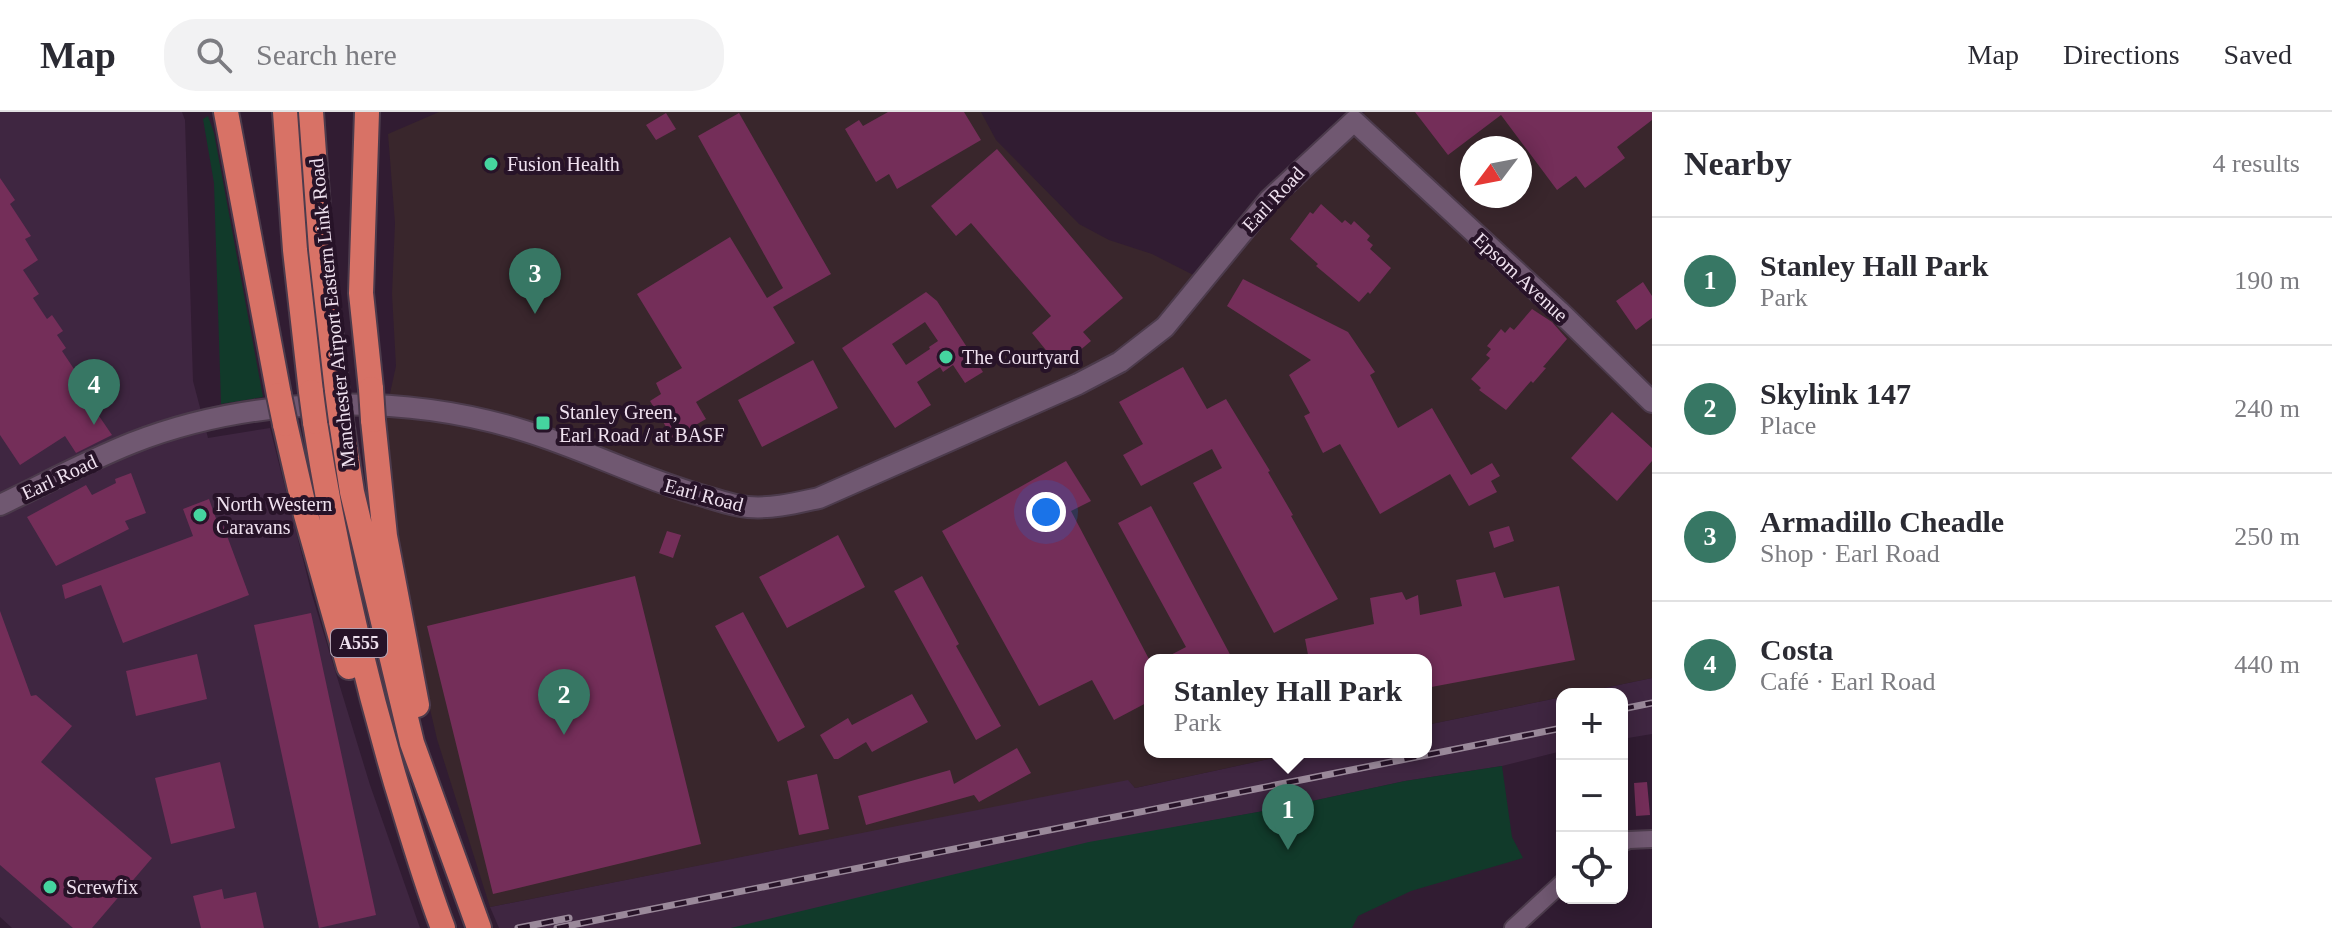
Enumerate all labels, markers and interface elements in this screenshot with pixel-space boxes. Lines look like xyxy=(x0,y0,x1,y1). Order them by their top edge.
search box xyxy=(164,19,724,91)
icon: search xyxy=(192,33,236,77)
text: Map xyxy=(40,34,116,76)
text: Search here xyxy=(256,38,397,71)
text: Map xyxy=(1968,39,2019,70)
text: Directions xyxy=(2063,39,2180,70)
text: Saved xyxy=(2224,39,2292,70)
north arrow xyxy=(1460,136,1532,208)
text: Nearby xyxy=(1684,145,1792,182)
text: 4 results xyxy=(2213,149,2300,178)
place label: Fusion Health xyxy=(507,153,620,175)
marker: Fusion Health xyxy=(482,155,500,173)
street label: Manchester Airport Eastern Link Road xyxy=(305,157,360,469)
street label: Earl Road xyxy=(1237,162,1309,236)
street label: Epsom Avenue xyxy=(1469,228,1573,327)
pin: 3 xyxy=(509,248,561,314)
text: Stanley Hall Park xyxy=(1760,249,1988,282)
text: 1 xyxy=(1704,266,1717,295)
text: 190 m xyxy=(2234,266,2300,295)
text: Park xyxy=(1760,283,1808,312)
place label: The Courtyard xyxy=(962,346,1079,369)
marker: The Courtyard xyxy=(937,348,955,366)
pin: 4 xyxy=(68,359,120,425)
text: Skylink 147 xyxy=(1760,377,1911,410)
text: 2 xyxy=(1704,394,1717,423)
text: 240 m xyxy=(2234,394,2300,423)
place label: Stanley Green, Earl Road / at BASF xyxy=(559,401,725,446)
text: Place xyxy=(1760,411,1816,440)
marker: Stanley Green, Earl Road / at BASF xyxy=(534,414,552,432)
street label: Earl Road xyxy=(18,450,100,504)
street label: Earl Road xyxy=(662,474,746,516)
your location xyxy=(1026,492,1066,532)
place label: North Western Caravans xyxy=(216,493,332,538)
text: Armadillo Cheadle xyxy=(1760,505,2004,538)
marker: North Western Caravans xyxy=(191,506,209,524)
text: 3 xyxy=(1704,522,1717,551)
text: 250 m xyxy=(2234,522,2300,551)
text: Shop · Earl Road xyxy=(1760,539,1940,568)
road number: A555 xyxy=(331,629,387,657)
text: Costa xyxy=(1760,633,1833,666)
text: 4 xyxy=(1704,650,1717,679)
text: 440 m xyxy=(2234,650,2300,679)
popup xyxy=(1144,654,1432,758)
text: Café · Earl Road xyxy=(1760,667,1935,696)
pin: 2 xyxy=(538,669,590,735)
text: Stanley Hall Park xyxy=(1174,674,1402,707)
map controls xyxy=(1556,688,1628,904)
button: + xyxy=(1556,688,1628,760)
text: Park xyxy=(1174,708,1222,737)
button: − xyxy=(1556,760,1628,832)
pin: 1 xyxy=(1262,784,1314,850)
button: locate xyxy=(1556,832,1628,904)
place label: Screwfix xyxy=(66,876,138,898)
marker: Screwfix xyxy=(41,878,59,896)

